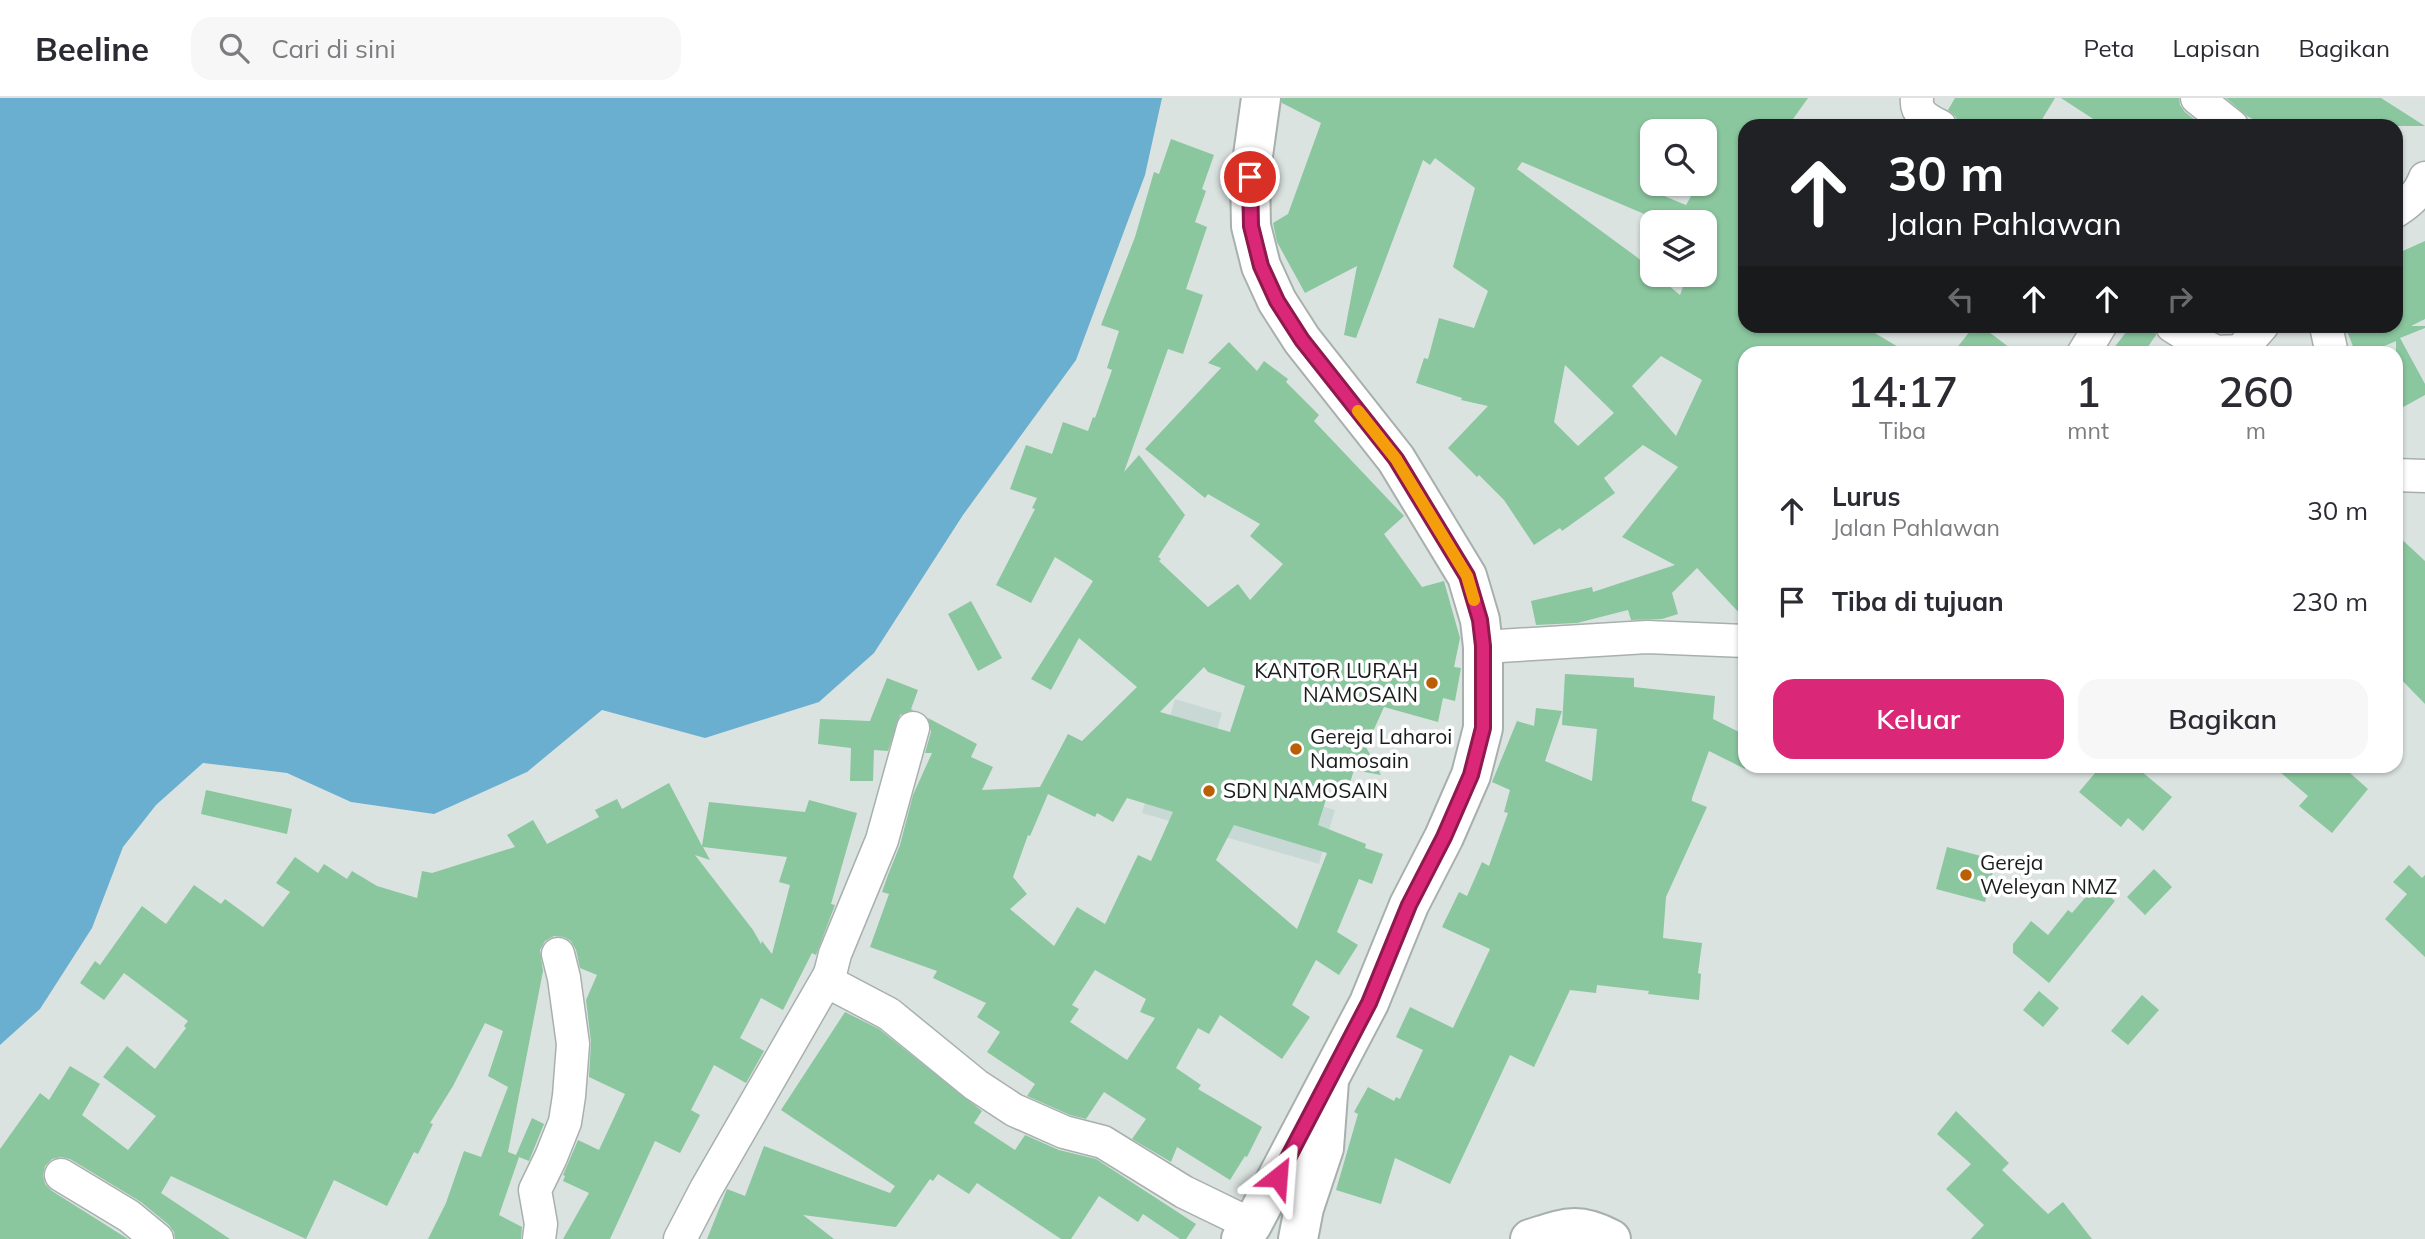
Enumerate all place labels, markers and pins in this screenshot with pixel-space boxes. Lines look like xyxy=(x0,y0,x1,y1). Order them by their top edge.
pin xyxy=(1220,147,1280,207)
place label: KANTOR LURAH NAMOSAIN xyxy=(1254,657,1418,707)
marker: KANTOR LURAH NAMOSAIN xyxy=(1424,675,1440,691)
place label: Gereja Laharoi Namosain xyxy=(1310,723,1452,773)
marker: Gereja Laharoi Namosain xyxy=(1288,741,1304,757)
place label: SDN NAMOSAIN xyxy=(1223,777,1388,803)
marker: SDN NAMOSAIN xyxy=(1201,783,1217,799)
place label: Gereja Weleyan NMZ xyxy=(1980,849,2117,899)
marker: Gereja Weleyan NMZ xyxy=(1958,867,1974,883)

